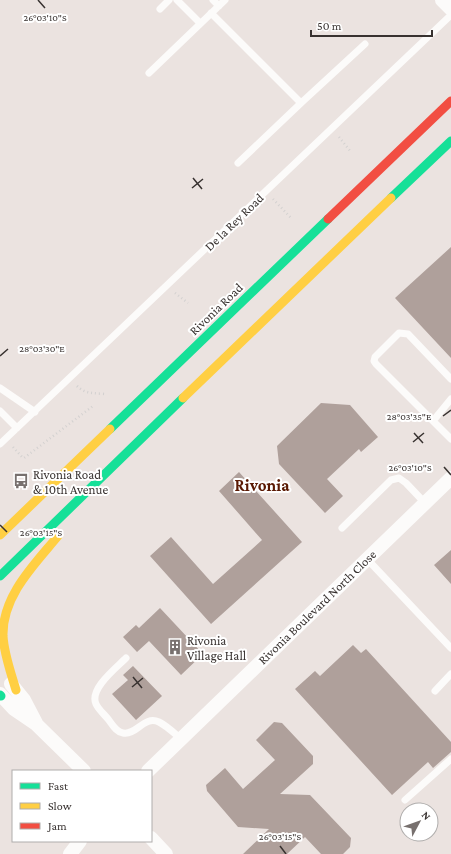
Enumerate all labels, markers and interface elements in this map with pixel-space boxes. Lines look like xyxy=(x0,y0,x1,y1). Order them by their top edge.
text: 26°03'10"S xyxy=(23,12,67,23)
scale bar xyxy=(311,12,432,38)
text: 50 m xyxy=(317,19,342,33)
street label: De la Rey Road xyxy=(201,190,267,254)
street label: Rivonia Road xyxy=(186,280,246,338)
text: 28°03'30"E xyxy=(19,343,65,354)
text: 28°03'35"E xyxy=(387,411,432,422)
text: 26°03'10"S xyxy=(388,462,432,473)
place label: Rivonia Road & 10th Avenue xyxy=(33,467,108,497)
bus stop icon: Rivonia Road & 10th Avenue xyxy=(12,472,30,490)
district label: Rivonia xyxy=(234,476,290,495)
text: 26°03'15"S xyxy=(20,527,62,538)
street label: Rivonia Boulevard North Close xyxy=(255,546,379,667)
place label: Rivonia Village Hall xyxy=(187,633,247,663)
building icon: Rivonia Village Hall xyxy=(166,638,184,656)
legend xyxy=(12,770,152,842)
text: Fast xyxy=(48,779,69,793)
text: Slow xyxy=(48,799,72,813)
north arrow xyxy=(399,802,439,842)
text: N xyxy=(420,809,434,823)
text: Jam xyxy=(47,819,67,833)
text: 26°03'15"S xyxy=(259,831,301,842)

